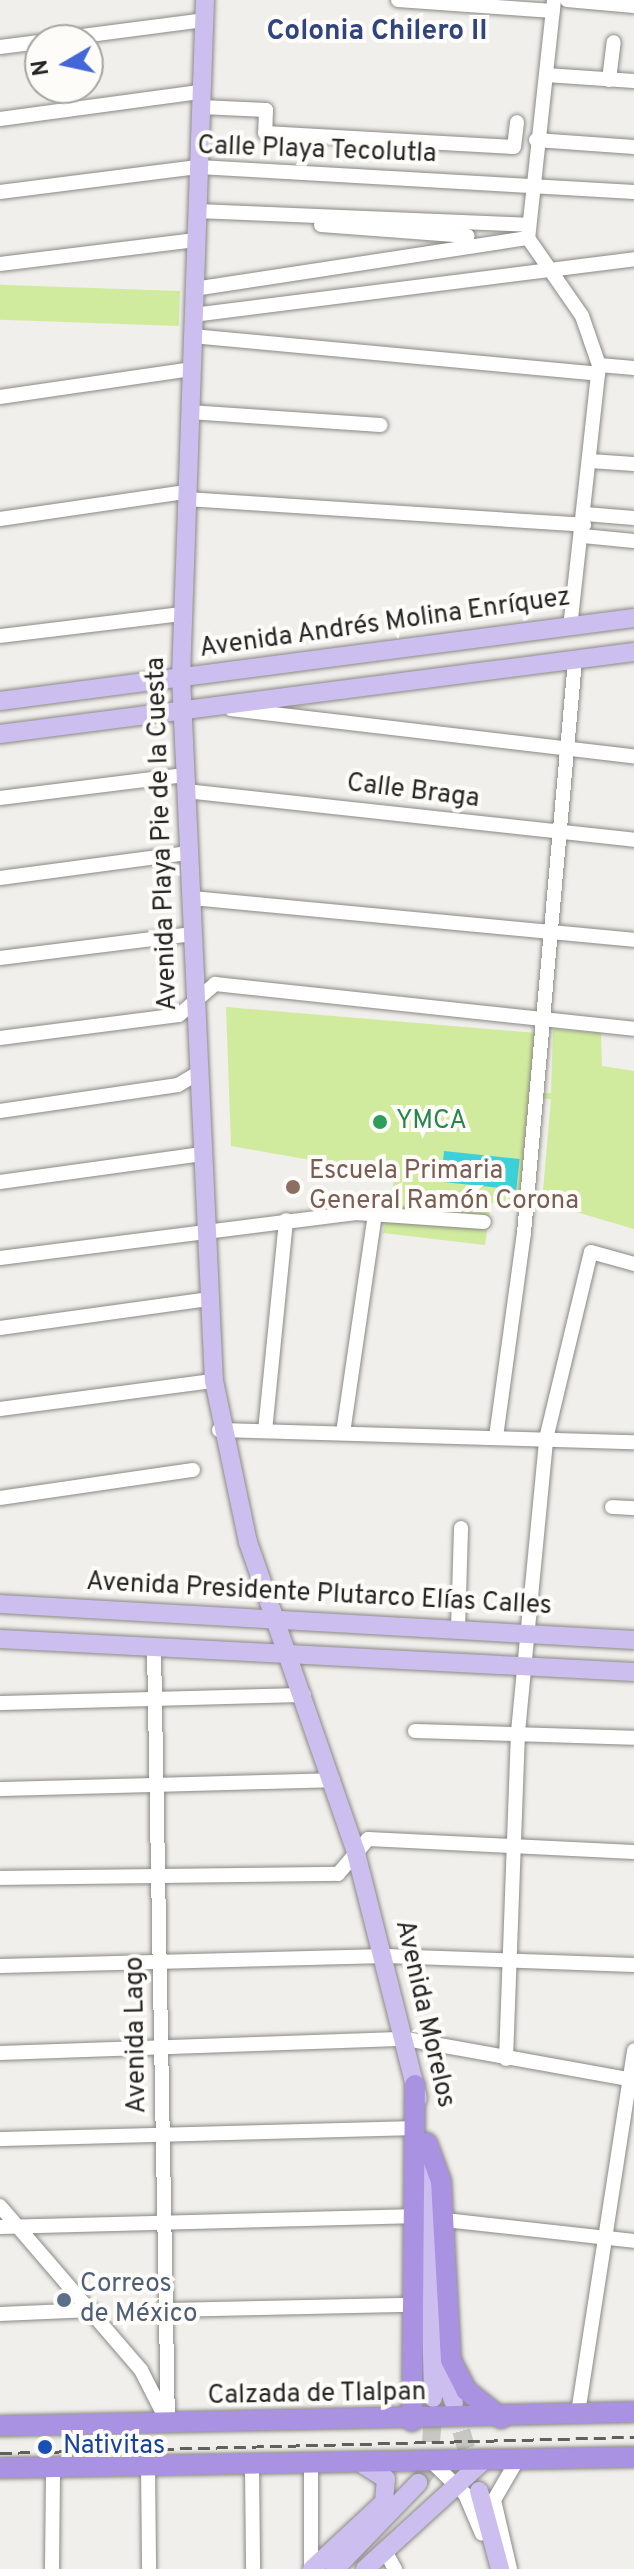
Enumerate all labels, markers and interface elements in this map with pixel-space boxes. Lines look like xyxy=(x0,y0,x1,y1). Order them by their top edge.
district label: Colonia Chilero II xyxy=(267,15,487,49)
north arrow xyxy=(24,24,104,104)
text: N xyxy=(27,58,56,77)
street label: Calle Playa Tecolutla xyxy=(196,131,438,171)
street label: Avenida Andrés Molina Enríquez xyxy=(197,582,573,666)
street label: Avenida Playa Pie de la Cuesta xyxy=(141,657,185,1011)
street label: Calle Braga xyxy=(345,768,481,816)
place label: YMCA xyxy=(396,1106,467,1138)
marker: YMCA xyxy=(371,1113,389,1131)
place label: Escuela Primaria General Ramón Corona xyxy=(309,1156,579,1218)
marker: Escuela Primaria General Ramón Corona xyxy=(284,1178,302,1196)
street label: Avenida Presidente Plutarco Elías Calles xyxy=(85,1567,553,1623)
street label: Avenida Morelos xyxy=(387,1917,461,2111)
street label: Avenida Lago xyxy=(120,1956,154,2114)
place label: Correos de México xyxy=(80,2269,197,2330)
marker: Correos de México xyxy=(55,2291,73,2309)
street label: Calzada de Tlalpan xyxy=(207,2377,427,2413)
place label: Nativitas xyxy=(63,2431,165,2463)
marker: Nativitas xyxy=(34,2436,56,2458)

